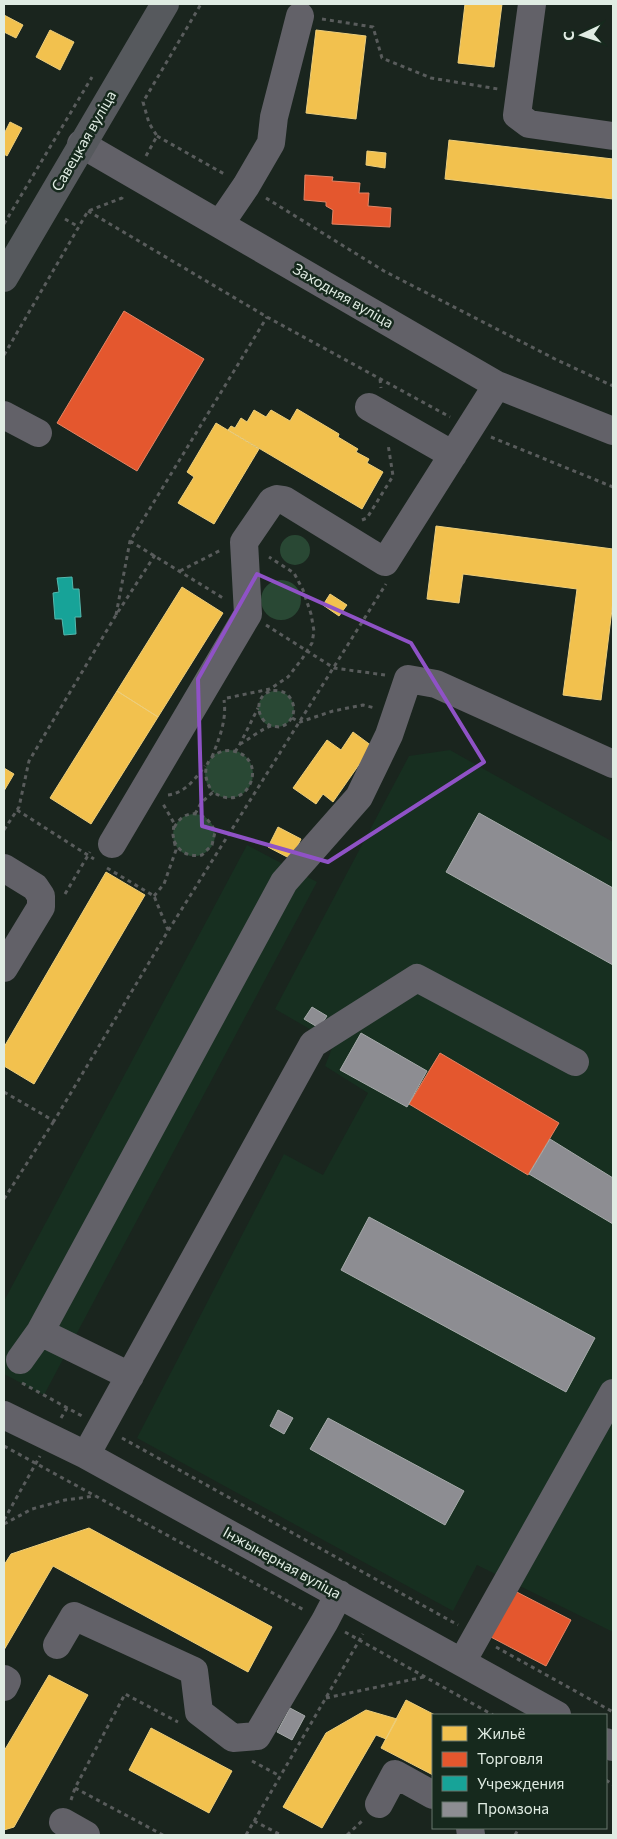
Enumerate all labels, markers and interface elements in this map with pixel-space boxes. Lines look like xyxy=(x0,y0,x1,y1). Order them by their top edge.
north arrow xyxy=(557,10,607,60)
text: С xyxy=(560,31,577,41)
street label: Савецкая вуліца xyxy=(47,87,119,194)
street label: Заходняя вуліца xyxy=(290,259,397,331)
street label: Інжынерная вуліца xyxy=(220,1522,345,1602)
legend xyxy=(432,1714,607,1829)
text: Жильё xyxy=(477,1724,525,1742)
text: Торговля xyxy=(477,1749,543,1767)
text: Учреждения xyxy=(477,1774,564,1792)
text: Промзона xyxy=(477,1799,549,1817)

